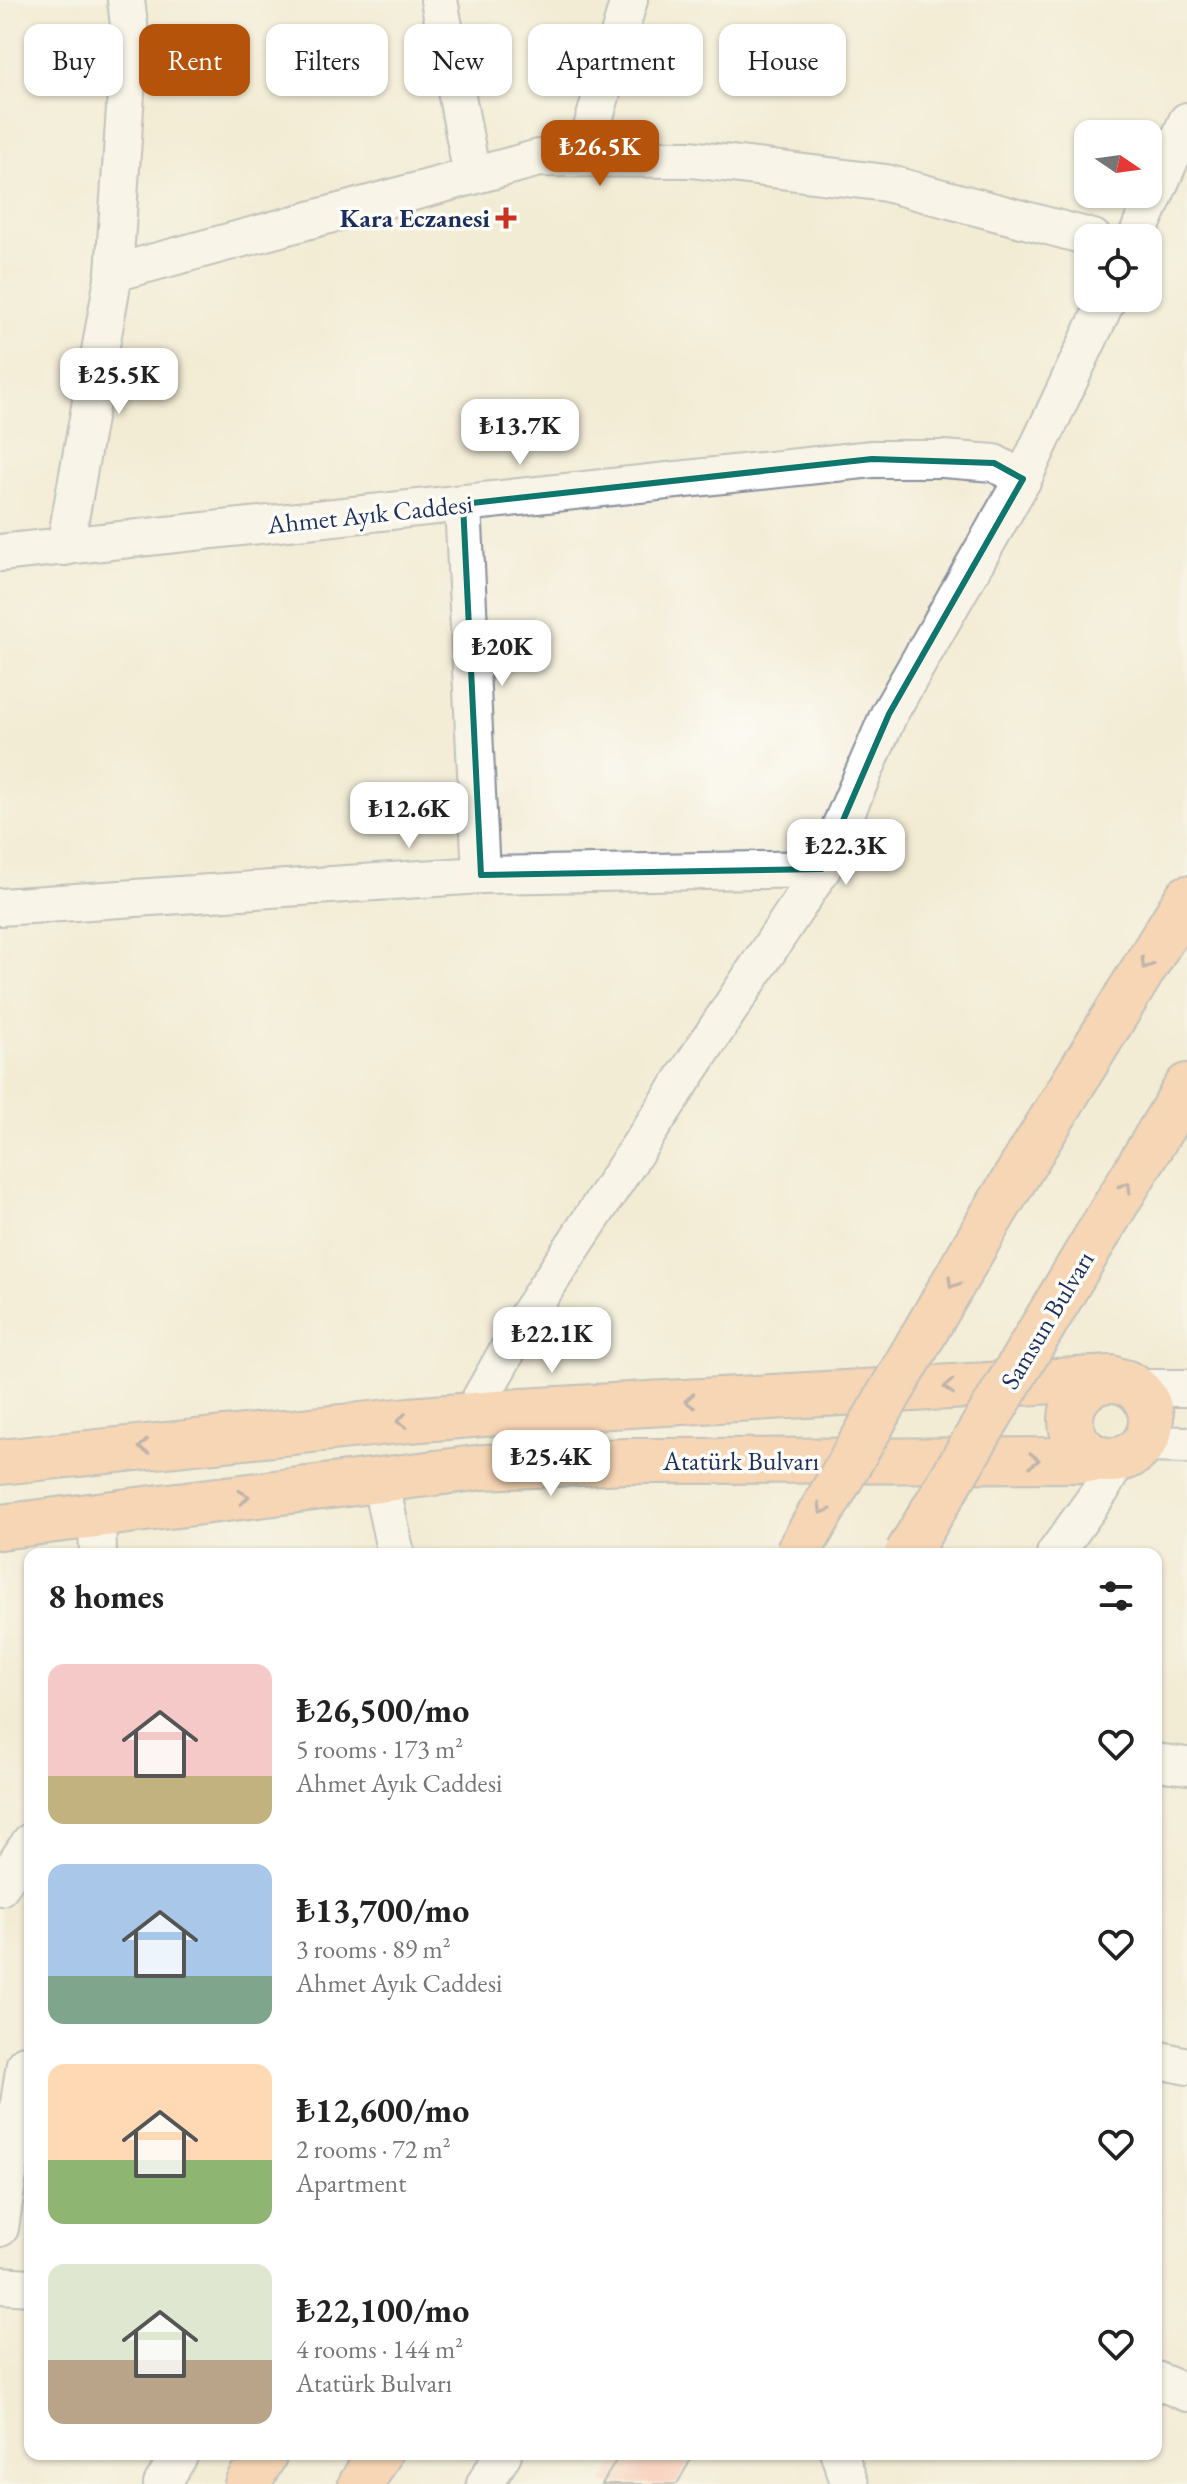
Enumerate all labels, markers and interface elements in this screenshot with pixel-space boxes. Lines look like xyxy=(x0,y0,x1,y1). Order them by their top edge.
chip: Buy xyxy=(24,24,123,96)
chip: Rent xyxy=(139,24,250,96)
chip: Filters xyxy=(266,24,388,96)
chip: New xyxy=(404,24,512,96)
chip: Apartment xyxy=(528,24,703,96)
chip: House xyxy=(719,24,846,96)
pin: ₺26.5K xyxy=(535,120,665,188)
north arrow xyxy=(1074,120,1162,208)
map controls xyxy=(1074,120,1162,312)
text: ₺26.5K xyxy=(559,129,641,163)
place label: Kara Eczanesi xyxy=(340,201,490,235)
marker: Kara Eczanesi xyxy=(497,209,515,227)
button: locate xyxy=(1074,224,1162,312)
pin: ₺25.5K xyxy=(54,348,184,416)
text: ₺25.5K xyxy=(78,357,160,391)
pin: ₺13.7K xyxy=(455,399,585,467)
text: ₺13.7K xyxy=(479,408,561,442)
street label: Ahmet Ayık Caddesi xyxy=(265,486,474,542)
pin: ₺20K xyxy=(455,620,549,688)
text: ₺20K xyxy=(471,629,533,663)
pin: ₺12.6K xyxy=(344,782,474,850)
text: ₺12.6K xyxy=(368,791,450,825)
pin: ₺22.3K xyxy=(781,819,911,887)
text: ₺22.3K xyxy=(805,828,887,862)
one-way arrow xyxy=(1141,955,1156,970)
one-way arrow xyxy=(1116,1181,1132,1196)
street label: Samsun Bulvarı xyxy=(992,1245,1102,1395)
one-way arrow xyxy=(947,1275,963,1289)
pin: ₺22.1K xyxy=(487,1307,617,1375)
text: ₺22.1K xyxy=(511,1316,593,1350)
one-way arrow xyxy=(942,1378,955,1395)
one-way arrow xyxy=(683,1393,696,1410)
one-way arrow xyxy=(395,1412,408,1429)
pin: ₺25.4K xyxy=(486,1430,616,1498)
one-way arrow xyxy=(137,1439,150,1456)
text: ₺25.4K xyxy=(510,1439,592,1473)
street label: Atatürk Bulvarı xyxy=(662,1444,819,1478)
one-way arrow xyxy=(1028,1451,1041,1469)
one-way arrow xyxy=(237,1489,251,1506)
one-way arrow xyxy=(817,1500,833,1515)
text: 8 homes xyxy=(48,1574,164,1618)
icon: filters xyxy=(1094,1574,1138,1618)
text: ₺26,500/mo xyxy=(296,1688,469,1732)
icon: home xyxy=(112,1696,208,1792)
icon: heart xyxy=(1094,1722,1138,1766)
text: 5 rooms · 173 m² xyxy=(296,1732,463,1766)
text: Ahmet Ayık Caddesi xyxy=(296,1766,503,1800)
text: ₺13,700/mo xyxy=(296,1888,469,1932)
icon: home xyxy=(112,1896,208,1992)
icon: heart xyxy=(1094,1922,1138,1966)
text: 3 rooms · 89 m² xyxy=(296,1932,451,1966)
text: Ahmet Ayık Caddesi xyxy=(296,1966,503,2000)
text: ₺12,600/mo xyxy=(296,2088,469,2132)
icon: home xyxy=(112,2096,208,2192)
icon: heart xyxy=(1094,2122,1138,2166)
text: 2 rooms · 72 m² xyxy=(296,2132,451,2166)
text: Apartment xyxy=(296,2166,406,2200)
text: ₺22,100/mo xyxy=(296,2288,469,2332)
icon: home xyxy=(112,2296,208,2392)
icon: heart xyxy=(1094,2322,1138,2366)
text: 4 rooms · 144 m² xyxy=(296,2332,463,2366)
text: Atatürk Bulvarı xyxy=(296,2366,452,2400)

